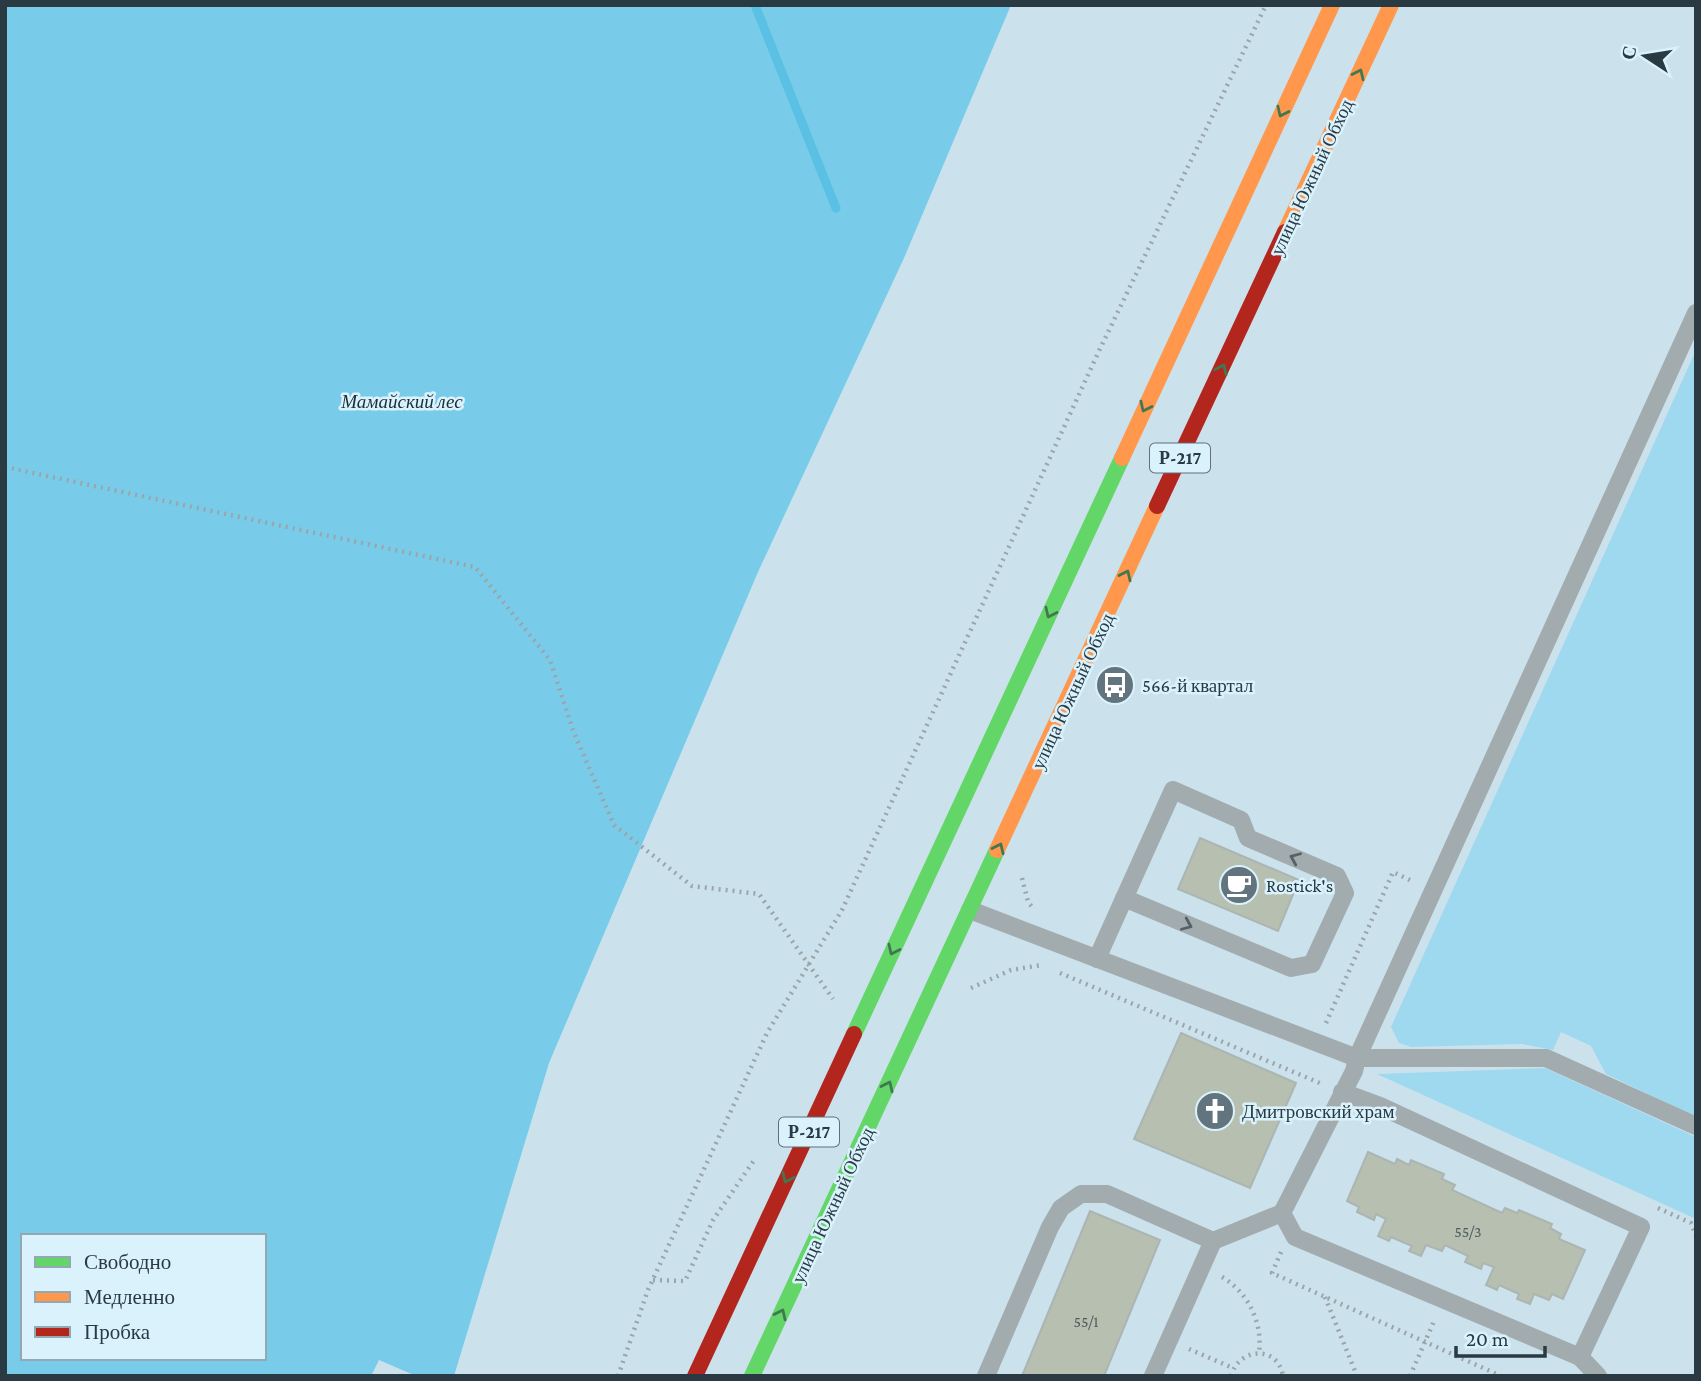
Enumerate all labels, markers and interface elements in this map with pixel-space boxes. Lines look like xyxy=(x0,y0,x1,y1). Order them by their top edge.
north arrow xyxy=(1610,21,1680,91)
text: С xyxy=(1617,44,1641,61)
one-way arrow xyxy=(1351,69,1365,81)
street label: улица Южный Обход xyxy=(1266,95,1357,259)
one-way arrow xyxy=(1277,104,1291,117)
one-way arrow xyxy=(1214,364,1228,376)
park label: Мамайский лес xyxy=(340,391,463,412)
one-way arrow xyxy=(1140,400,1154,412)
road number: Р-217 xyxy=(1150,444,1210,472)
one-way arrow xyxy=(1118,570,1132,582)
one-way arrow xyxy=(1044,606,1058,618)
street label: улица Южный Обход xyxy=(1027,609,1118,773)
bus stop icon: 566-й квартал xyxy=(1094,664,1136,706)
place label: 566-й квартал xyxy=(1142,675,1254,696)
one-way arrow xyxy=(991,843,1005,855)
one-way arrow xyxy=(1290,852,1302,866)
cafe icon: Rostick's xyxy=(1218,864,1260,906)
place label: Rostick's xyxy=(1266,875,1333,896)
one-way arrow xyxy=(1180,916,1192,930)
one-way arrow xyxy=(887,942,901,955)
one-way arrow xyxy=(880,1081,894,1093)
church icon: Дмитровский храм xyxy=(1194,1090,1236,1132)
place label: Дмитровский храм xyxy=(1242,1101,1395,1122)
road number: Р-217 xyxy=(779,1118,839,1147)
street label: улица Южный Обход xyxy=(787,1123,878,1287)
one-way arrow xyxy=(781,1171,795,1183)
house number: 55/3 xyxy=(1454,1223,1482,1240)
legend xyxy=(21,1234,266,1360)
text: Свободно xyxy=(84,1250,171,1274)
text: Медленно xyxy=(84,1285,175,1309)
one-way arrow xyxy=(773,1309,787,1321)
house number: 55/1 xyxy=(1074,1313,1098,1330)
scale bar xyxy=(1456,1314,1545,1358)
text: Пробка xyxy=(84,1320,151,1344)
text: 20 m xyxy=(1466,1327,1509,1351)

